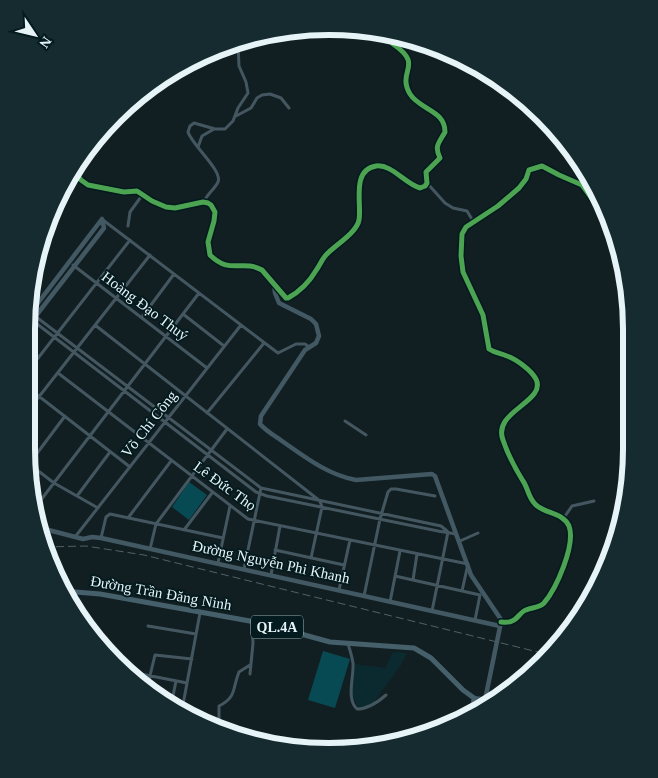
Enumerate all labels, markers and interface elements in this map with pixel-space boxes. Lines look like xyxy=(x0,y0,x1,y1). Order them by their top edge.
north arrow xyxy=(10,10,60,60)
text: N xyxy=(36,34,54,51)
street label: Hoàng Đạo Thuý xyxy=(99,268,192,344)
street label: Võ Chí Công xyxy=(118,387,180,460)
street label: Lê Đức Thọ xyxy=(191,458,259,514)
street label: Đường Nguyễn Phi Khanh xyxy=(191,537,352,587)
street label: Đường Trần Đăng Ninh xyxy=(89,573,233,613)
road number: QL.4A xyxy=(251,616,303,638)

